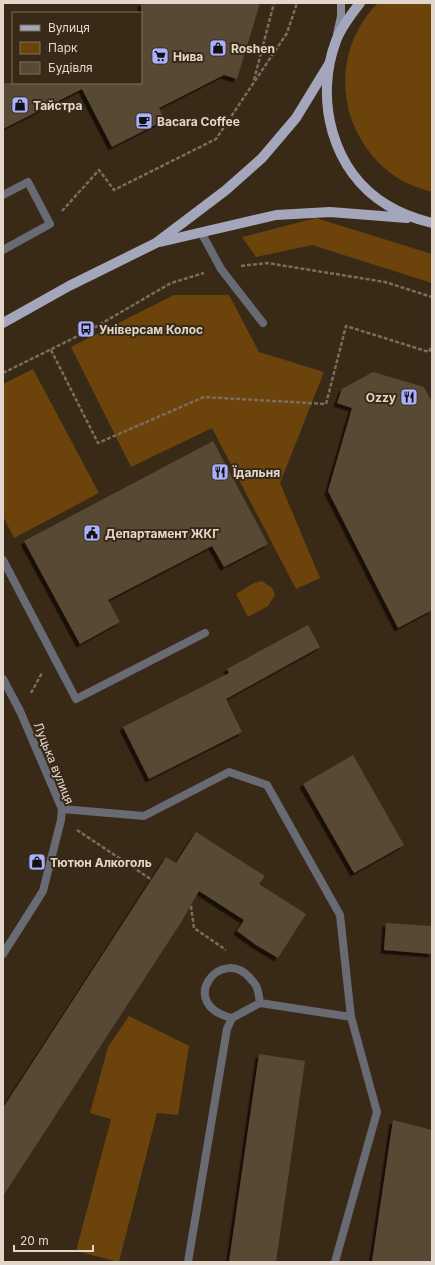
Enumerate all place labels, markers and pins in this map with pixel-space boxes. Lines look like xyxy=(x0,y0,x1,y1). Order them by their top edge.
shop icon: Roshen xyxy=(208,38,228,58)
place label: Roshen xyxy=(231,41,275,56)
supermarket icon: Нива xyxy=(150,46,170,66)
place label: Нива xyxy=(173,49,203,64)
shop icon: Тайстра xyxy=(10,95,30,115)
place label: Тайстра xyxy=(33,98,83,113)
cafe icon: Bacara Coffee xyxy=(134,111,154,131)
place label: Bacara Coffee xyxy=(157,114,240,129)
bus stop icon: Універсам Колос xyxy=(76,319,96,339)
place label: Універсам Колос xyxy=(99,322,203,337)
restaurant icon: Ozzy xyxy=(399,387,419,407)
place label: Ozzy xyxy=(366,390,397,405)
restaurant icon: Їдальня xyxy=(210,462,230,482)
place label: Їдальня xyxy=(232,465,280,480)
public building icon: Департамент ЖКГ xyxy=(82,523,102,543)
place label: Департамент ЖКГ xyxy=(105,526,219,541)
shop icon: Тютюн Алкоголь xyxy=(27,852,47,872)
place label: Тютюн Алкоголь xyxy=(50,855,152,870)

